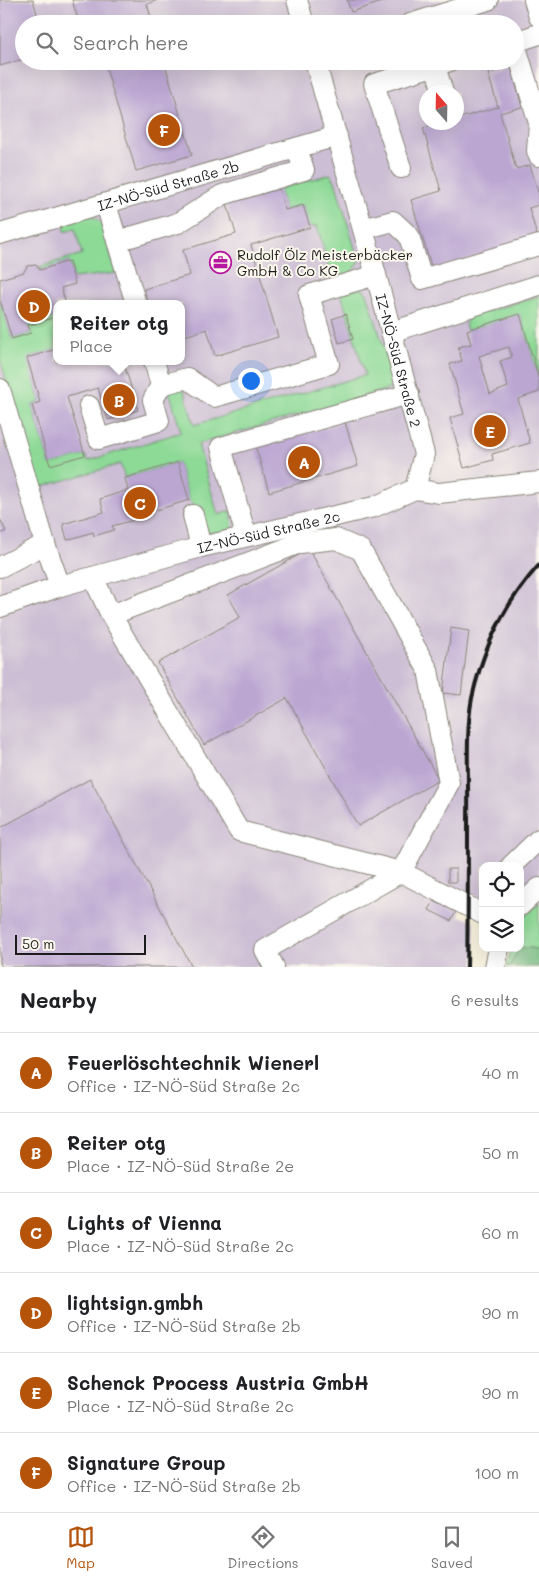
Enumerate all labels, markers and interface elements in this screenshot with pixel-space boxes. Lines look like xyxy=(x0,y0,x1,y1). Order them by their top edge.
search box xyxy=(15,15,524,70)
icon: search xyxy=(33,29,61,57)
text: Search here xyxy=(73,30,189,55)
north arrow xyxy=(419,85,464,130)
pin: F xyxy=(148,111,180,149)
street label: IZ-NÖ-Süd Straße 2b xyxy=(95,156,241,215)
place label: Rudolf Ölz Meisterbäcker GmbH & Co KG xyxy=(237,245,413,280)
office icon: Rudolf Ölz Meisterbäcker GmbH & Co KG xyxy=(209,250,233,274)
pin: D xyxy=(18,287,50,325)
street label: IZ-NÖ-Süd Straße 2 xyxy=(372,292,426,429)
popup xyxy=(53,300,185,365)
text: Reiter otg xyxy=(70,310,168,335)
text: Place xyxy=(70,335,113,356)
your location xyxy=(238,368,264,394)
pin: B xyxy=(103,381,135,419)
pin: E xyxy=(474,412,506,450)
pin: A xyxy=(288,443,320,481)
pin: C xyxy=(124,484,156,522)
street label: IZ-NÖ-Süd Straße 2c xyxy=(195,506,341,557)
map controls xyxy=(479,862,524,952)
button: locate xyxy=(479,862,524,907)
button: layers xyxy=(479,907,524,952)
scale bar xyxy=(15,932,146,955)
text: 50 m xyxy=(22,934,54,953)
text: Nearby xyxy=(20,986,97,1013)
text: 6 results xyxy=(451,989,519,1010)
text: Feuerlöschtechnik Wienerl xyxy=(67,1050,319,1075)
text: A xyxy=(30,1062,42,1083)
text: 40 m xyxy=(482,1062,519,1083)
text: Office · IZ-NÖ-Süd Straße 2c xyxy=(67,1075,300,1096)
text: Reiter otg xyxy=(67,1130,166,1155)
text: B xyxy=(31,1142,41,1163)
text: 50 m xyxy=(482,1142,519,1163)
text: Place · IZ-NÖ-Süd Straße 2e xyxy=(67,1155,294,1176)
text: Lights of Vienna xyxy=(67,1210,222,1235)
text: C xyxy=(30,1222,42,1243)
text: 60 m xyxy=(482,1222,519,1243)
text: Place · IZ-NÖ-Süd Straße 2c xyxy=(67,1235,294,1256)
text: lightsign.gmbh xyxy=(67,1290,203,1315)
text: D xyxy=(30,1302,42,1323)
text: 90 m xyxy=(482,1302,519,1323)
text: Office · IZ-NÖ-Süd Straße 2b xyxy=(67,1315,301,1336)
text: Schenck Process Austria GmbH xyxy=(67,1370,369,1395)
text: E xyxy=(31,1382,41,1403)
text: 90 m xyxy=(482,1382,519,1403)
text: Place · IZ-NÖ-Süd Straße 2c xyxy=(67,1395,294,1416)
text: Signature Group xyxy=(67,1450,226,1475)
text: F xyxy=(31,1462,41,1483)
text: 100 m xyxy=(474,1462,519,1483)
text: Office · IZ-NÖ-Süd Straße 2b xyxy=(67,1475,301,1496)
tab: Map xyxy=(66,1523,95,1572)
tab: Directions xyxy=(227,1523,299,1572)
tab: Saved xyxy=(431,1523,473,1572)

